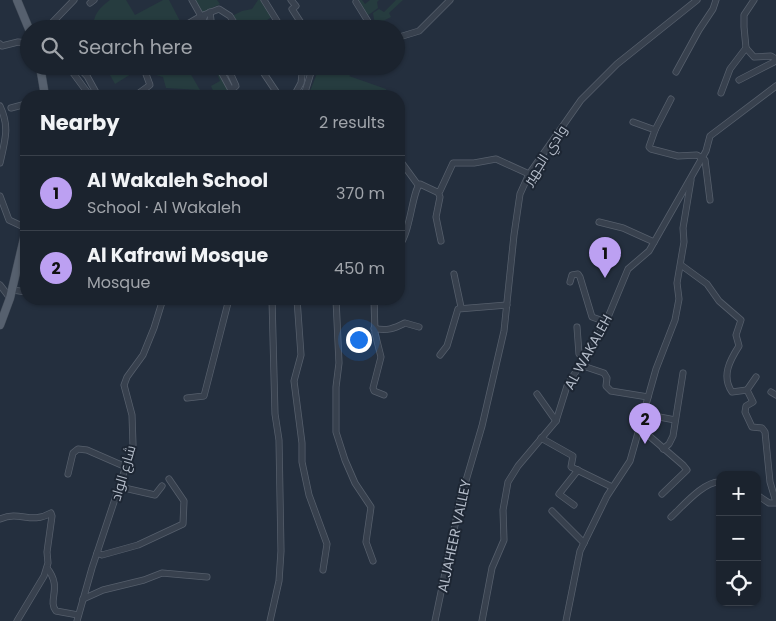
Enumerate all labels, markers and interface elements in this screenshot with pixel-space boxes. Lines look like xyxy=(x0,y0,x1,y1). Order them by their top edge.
search box xyxy=(20,20,405,75)
icon: search xyxy=(38,34,66,62)
text: Search here xyxy=(78,34,192,61)
text: Nearby xyxy=(40,108,120,137)
text: 2 results xyxy=(319,111,385,134)
street label: وادي الجهير xyxy=(518,121,574,191)
text: Al Wakaleh School xyxy=(87,167,268,194)
text: 1 xyxy=(53,182,59,205)
text: 370 m xyxy=(336,182,385,205)
text: School · Al Wakaleh xyxy=(87,196,241,219)
pin: 1 xyxy=(589,237,621,278)
text: Al Kafrawi Mosque xyxy=(87,242,268,269)
text: 2 xyxy=(51,257,61,280)
text: 450 m xyxy=(334,257,385,280)
text: Mosque xyxy=(87,271,150,294)
street label: AL WAKALEH xyxy=(559,311,617,393)
your location xyxy=(346,327,372,353)
pin: 2 xyxy=(629,403,661,444)
street label: شارع الواد xyxy=(106,443,140,503)
map controls xyxy=(716,471,761,606)
button: + xyxy=(716,471,761,516)
street label: ALJAHEER VALLEY xyxy=(432,478,476,594)
button: − xyxy=(716,516,761,561)
button: locate xyxy=(716,561,761,606)

